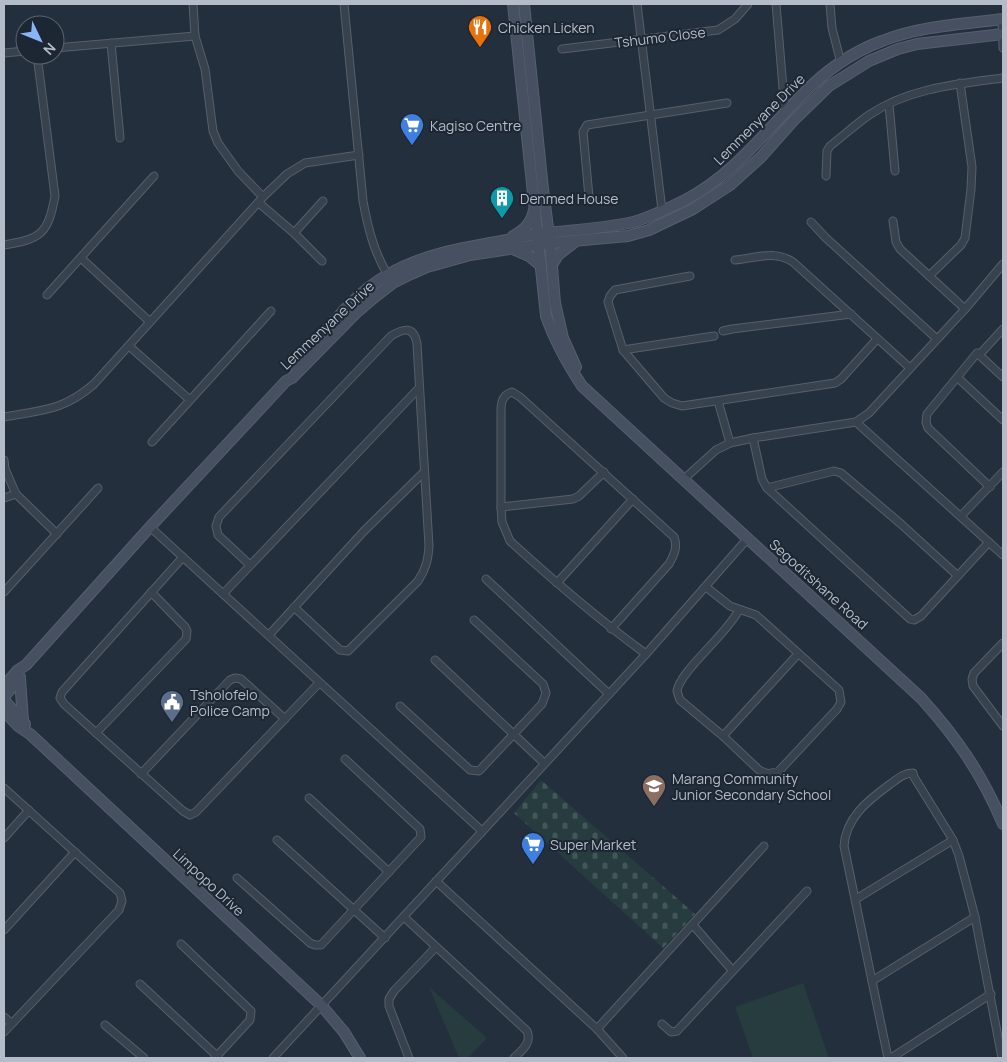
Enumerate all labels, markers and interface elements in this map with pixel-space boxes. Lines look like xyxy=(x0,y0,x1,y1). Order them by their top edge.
restaurant icon: Chicken Licken xyxy=(467,14,493,48)
north arrow xyxy=(15,15,65,65)
place label: Chicken Licken xyxy=(498,18,595,37)
street label: Tshumo Close xyxy=(613,22,707,52)
text: N xyxy=(39,39,60,59)
street label: Lemmenyane Drive xyxy=(709,69,809,169)
supermarket icon: Kagiso Centre xyxy=(399,112,425,146)
place label: Kagiso Centre xyxy=(430,116,521,135)
building icon: Denmed House xyxy=(489,185,515,219)
place label: Denmed House xyxy=(520,189,619,208)
street label: Lemmenyane Drive xyxy=(276,277,378,373)
street label: Segoditshane Road xyxy=(766,535,872,633)
place label: Tsholofelo Police Camp xyxy=(190,685,270,720)
public building icon: Tsholofelo Police Camp xyxy=(159,689,185,723)
place label: Marang Community Junior Secondary School xyxy=(672,769,831,804)
school or university icon: Marang Community Junior Secondary School xyxy=(641,773,667,807)
supermarket icon: Super Market xyxy=(520,831,546,865)
place label: Super Market xyxy=(550,835,637,854)
street label: Limpopo Drive xyxy=(169,844,249,920)

